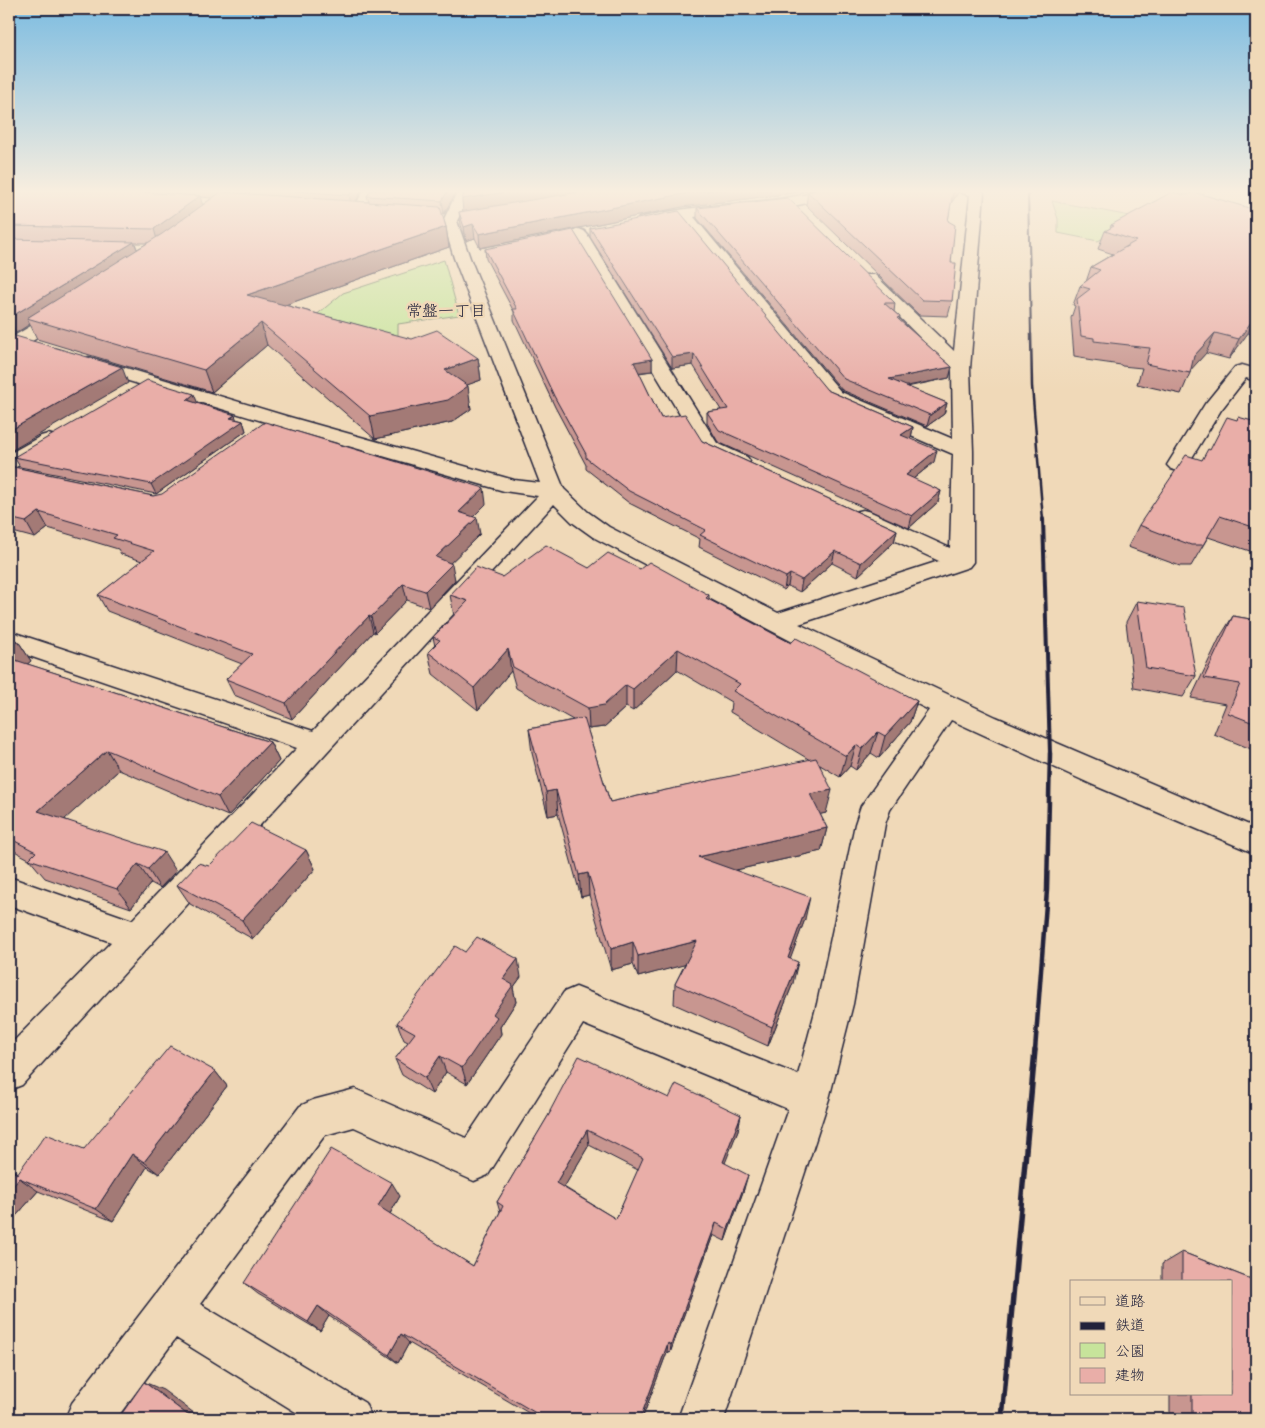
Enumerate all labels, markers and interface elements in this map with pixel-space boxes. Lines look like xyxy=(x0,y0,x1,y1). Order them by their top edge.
district label: 常盤一丁目 xyxy=(406,302,486,323)
legend xyxy=(1070,1280,1232,1396)
text: 道路 xyxy=(1115,1294,1145,1312)
text: 鉄道 xyxy=(1115,1318,1145,1336)
text: 公園 xyxy=(1115,1344,1145,1362)
text: 建物 xyxy=(1115,1368,1145,1386)

